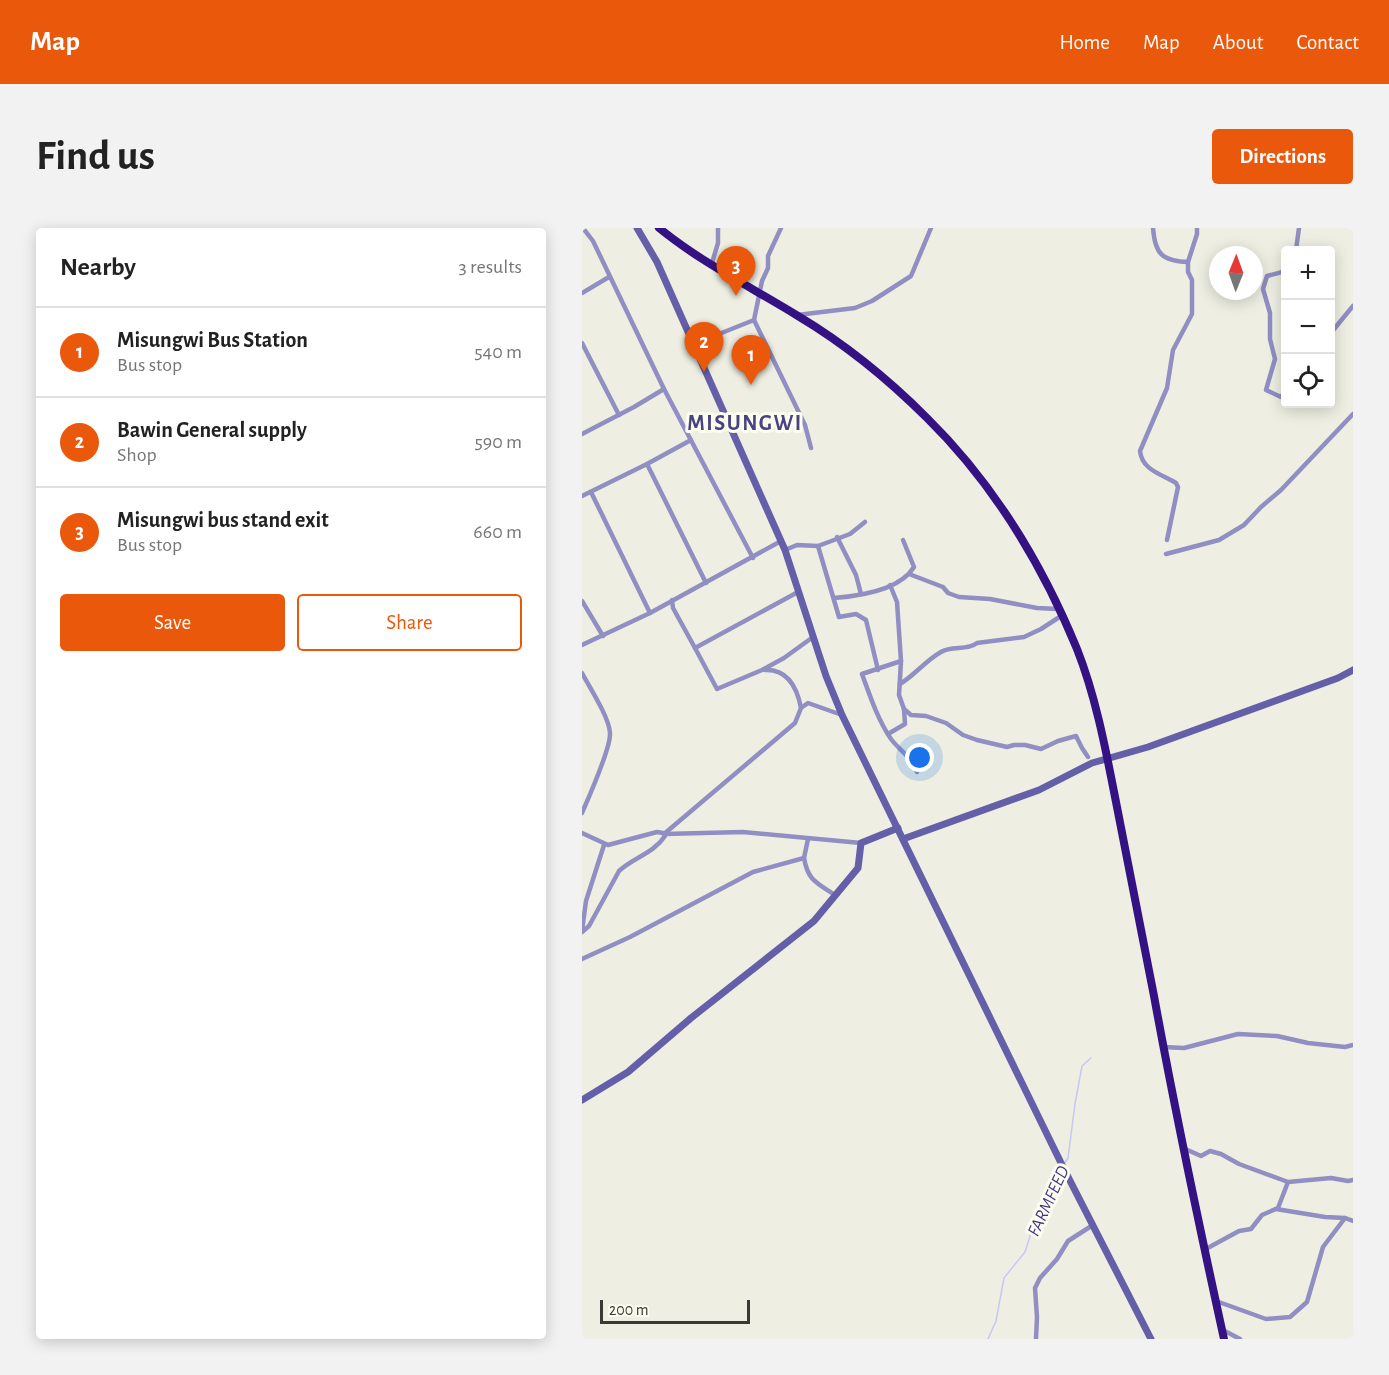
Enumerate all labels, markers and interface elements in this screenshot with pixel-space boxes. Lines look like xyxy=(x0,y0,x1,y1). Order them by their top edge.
text: Map xyxy=(30,28,80,56)
text: Home xyxy=(1059,32,1110,53)
text: Map xyxy=(1143,32,1180,53)
text: About xyxy=(1213,32,1263,53)
text: Contact xyxy=(1296,32,1359,53)
button: Directions xyxy=(1212,129,1353,184)
text: Find us xyxy=(36,135,155,177)
north arrow xyxy=(1209,246,1263,300)
map controls xyxy=(1281,246,1335,408)
button: + xyxy=(1281,246,1335,300)
pin: 3 xyxy=(716,247,756,296)
text: Nearby xyxy=(60,254,136,280)
text: 3 results xyxy=(458,257,522,277)
button: − xyxy=(1281,300,1335,354)
pin: 2 xyxy=(684,322,724,372)
text: Misungwi Bus Station xyxy=(117,329,308,351)
pin: 1 xyxy=(732,336,770,385)
text: 1 xyxy=(76,342,83,362)
text: 540 m xyxy=(474,342,522,362)
button: locate xyxy=(1281,354,1335,408)
text: Bus stop xyxy=(117,355,182,375)
district label: MISUNGWI xyxy=(687,412,803,434)
text: Bawin General supply xyxy=(117,419,307,441)
text: 2 xyxy=(75,432,84,452)
text: 590 m xyxy=(474,432,522,452)
text: Shop xyxy=(117,445,157,465)
text: Misungwi bus stand exit xyxy=(117,509,329,531)
text: 3 xyxy=(75,522,84,542)
text: 660 m xyxy=(473,522,522,542)
text: Bus stop xyxy=(117,535,182,555)
button: Save xyxy=(60,594,285,651)
button: Share xyxy=(297,594,522,651)
your location xyxy=(905,743,934,772)
water label: FARMFEED xyxy=(1025,1164,1073,1239)
scale bar xyxy=(600,1297,750,1324)
text: 200 m xyxy=(609,1302,649,1318)

